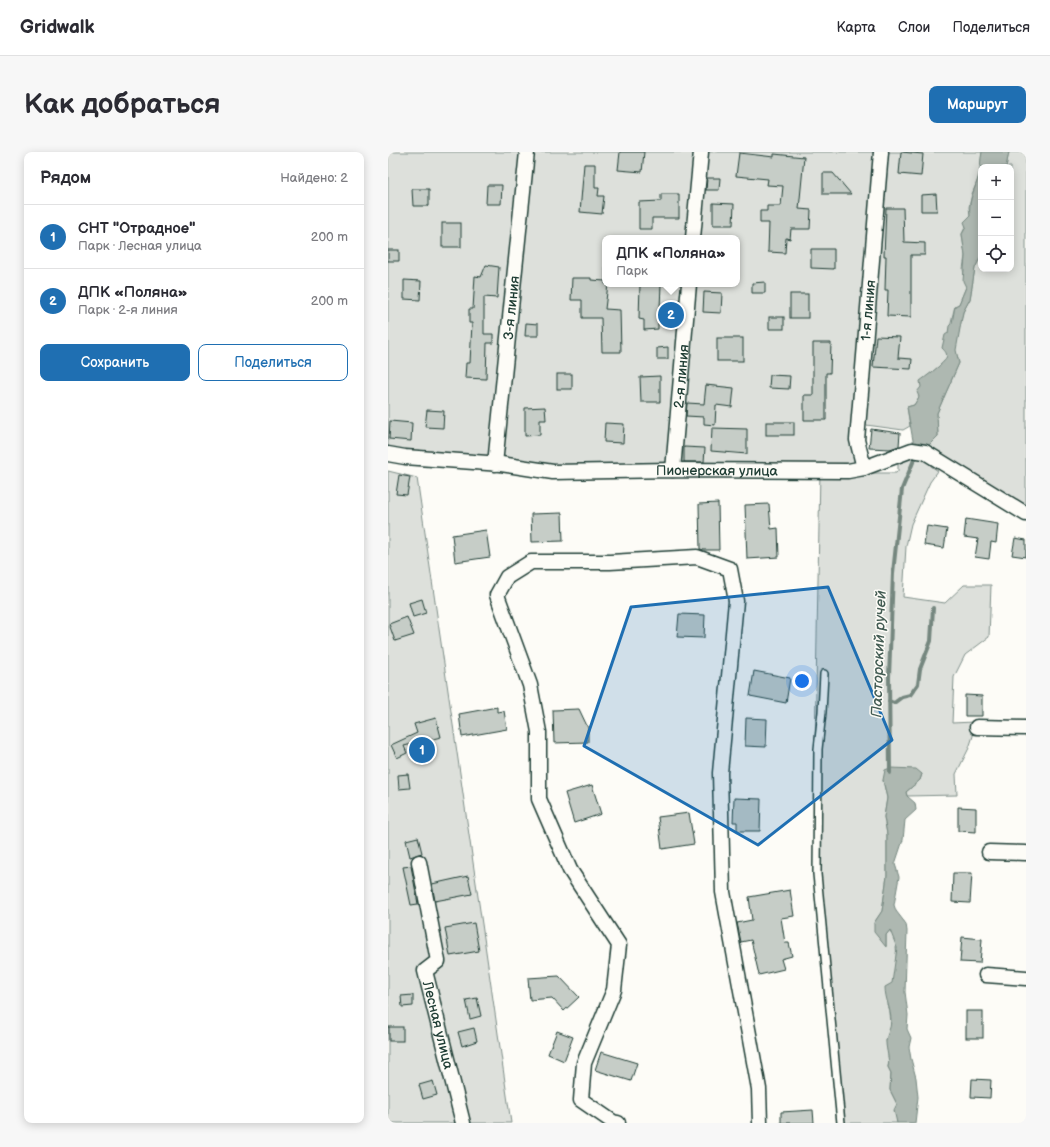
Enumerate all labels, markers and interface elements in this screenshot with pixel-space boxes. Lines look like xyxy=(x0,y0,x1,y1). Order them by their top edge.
text: Gridwalk xyxy=(20,16,95,39)
text: Карта xyxy=(836,19,876,36)
text: Слои xyxy=(898,19,930,36)
text: Поделиться xyxy=(952,19,1030,36)
button: Маршрут xyxy=(929,86,1026,123)
text: Как добраться xyxy=(24,88,221,121)
map controls xyxy=(978,164,1014,272)
button: + xyxy=(978,164,1014,200)
text: Рядом xyxy=(40,168,91,188)
text: Найдено: 2 xyxy=(280,170,348,186)
button: − xyxy=(978,200,1014,236)
text: СНТ "Отрадное" xyxy=(78,219,196,238)
text: 1 xyxy=(50,229,56,245)
text: 200 m xyxy=(311,229,348,245)
popup xyxy=(602,235,740,287)
button: locate xyxy=(978,236,1014,272)
text: Парк · Лесная улица xyxy=(78,238,202,254)
text: ДПК «Поляна» xyxy=(616,244,726,263)
text: Парк xyxy=(616,263,648,279)
street label: 3-я линия xyxy=(499,275,523,341)
street label: 1-я линия xyxy=(857,279,879,342)
text: ДПК «Поляна» xyxy=(78,283,188,302)
text: 2 xyxy=(49,293,57,309)
text: 200 m xyxy=(311,293,348,309)
pin: 2 xyxy=(658,300,684,330)
text: Парк · 2-я линия xyxy=(78,302,178,318)
street label: 2-я линия xyxy=(670,343,692,409)
button: Сохранить xyxy=(40,344,190,381)
button: Поделиться xyxy=(198,344,348,381)
street label: Пионерская улица xyxy=(656,461,779,479)
water label: Пасторский ручей xyxy=(867,590,891,718)
your location xyxy=(792,671,812,691)
pin: 1 xyxy=(409,735,435,765)
street label: Лесная улица xyxy=(419,978,458,1072)

